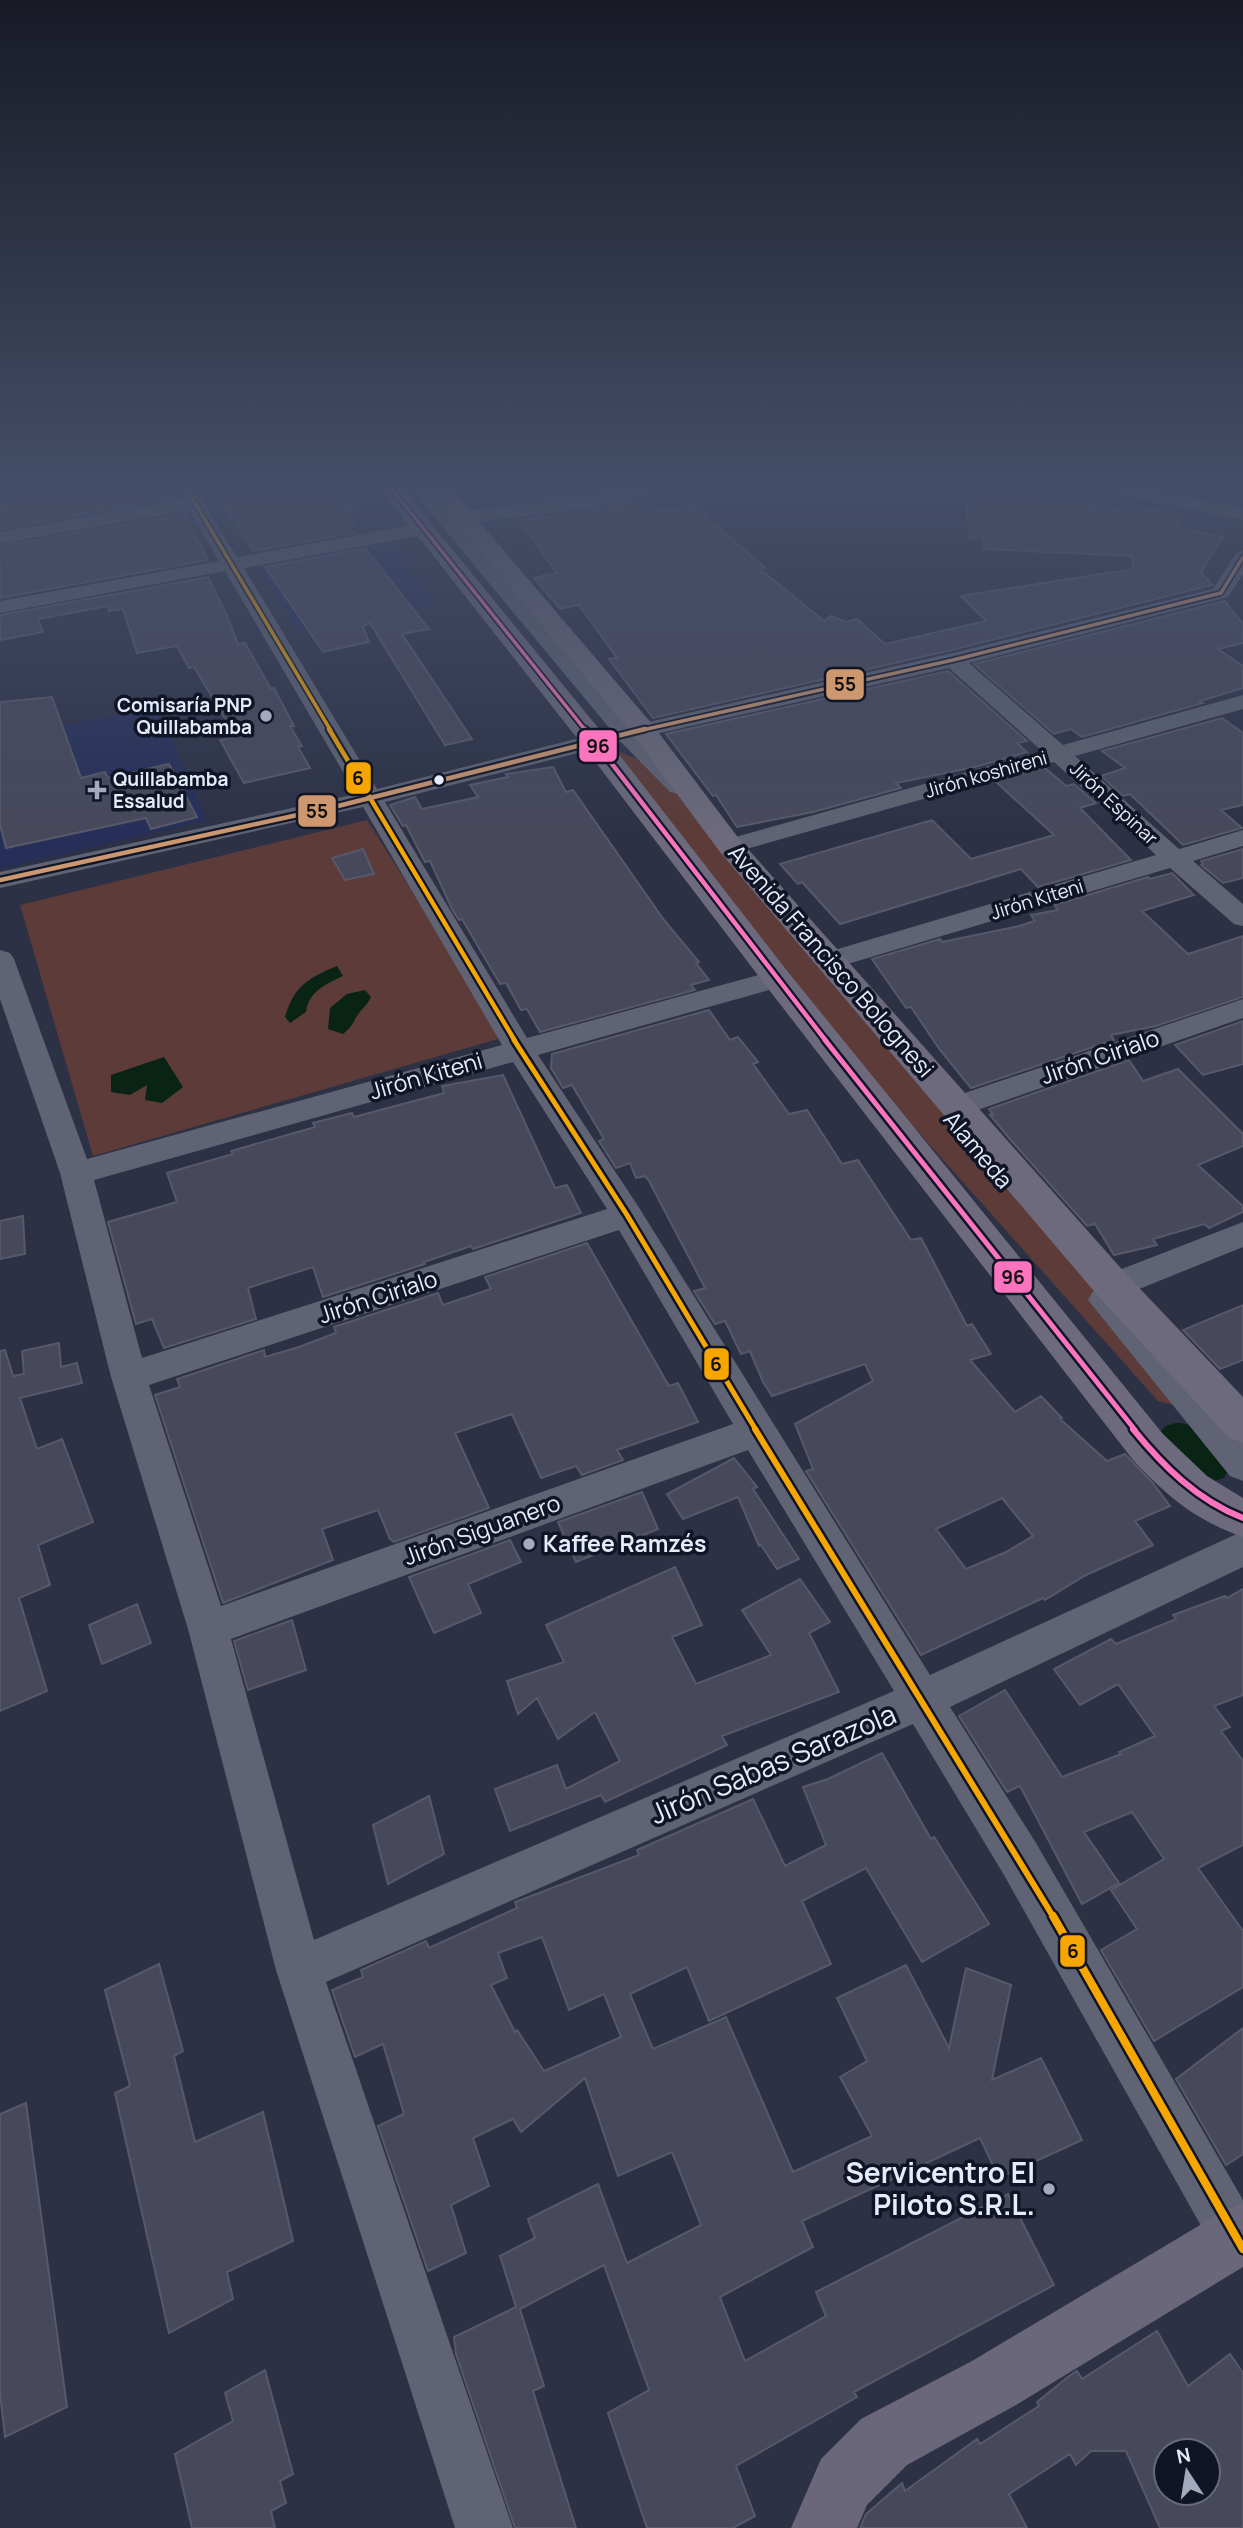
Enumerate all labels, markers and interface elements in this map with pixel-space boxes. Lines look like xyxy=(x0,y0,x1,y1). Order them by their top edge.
line badge: 55 xyxy=(825,668,865,701)
text: 55 xyxy=(834,671,856,697)
place label: Comisaría PNP Quillabamba xyxy=(117,692,252,740)
marker: Comisaría PNP Quillabamba xyxy=(258,708,274,724)
line badge: 96 xyxy=(578,729,618,763)
text: 96 xyxy=(586,733,610,759)
street label: Jirón koshireni xyxy=(922,744,1050,804)
street label: Jirón Espinar xyxy=(1064,755,1164,851)
line badge: 6 xyxy=(345,761,372,795)
text: 6 xyxy=(352,765,364,791)
place label: Quillabamba Essalud xyxy=(113,766,228,814)
unlabelled marker xyxy=(432,773,446,787)
marker: Quillabamba Essalud xyxy=(87,780,107,800)
line badge: 55 xyxy=(297,794,337,828)
text: 55 xyxy=(306,798,328,824)
street label: Avenida Francisco Bolognesi xyxy=(722,837,942,1084)
street label: Jirón Kiteni xyxy=(987,873,1087,925)
street label: Jirón Cirialo xyxy=(1036,1021,1163,1091)
street label: Jirón Kiteni xyxy=(366,1044,486,1106)
street label: Alameda xyxy=(937,1104,1021,1195)
line badge: 96 xyxy=(993,1260,1033,1294)
street label: Jirón Cirialo xyxy=(314,1262,441,1330)
text: 96 xyxy=(1001,1264,1025,1290)
line badge: 6 xyxy=(703,1347,730,1381)
text: 6 xyxy=(710,1351,722,1377)
street label: Jirón Siguanero xyxy=(399,1486,564,1572)
place label: Kaffee Ramzés xyxy=(543,1527,706,1559)
marker: Kaffee Ramzés xyxy=(521,1536,537,1552)
street label: Jirón Sabas Sarazola xyxy=(644,1694,901,1832)
line badge: 6 xyxy=(1059,1934,1086,1968)
text: 6 xyxy=(1067,1938,1079,1964)
place label: Servicentro El Piloto S.R.L. xyxy=(845,2153,1035,2223)
marker: Servicentro El Piloto S.R.L. xyxy=(1041,2181,1057,2197)
north arrow xyxy=(1152,2437,1222,2507)
text: N xyxy=(1174,2441,1193,2470)

